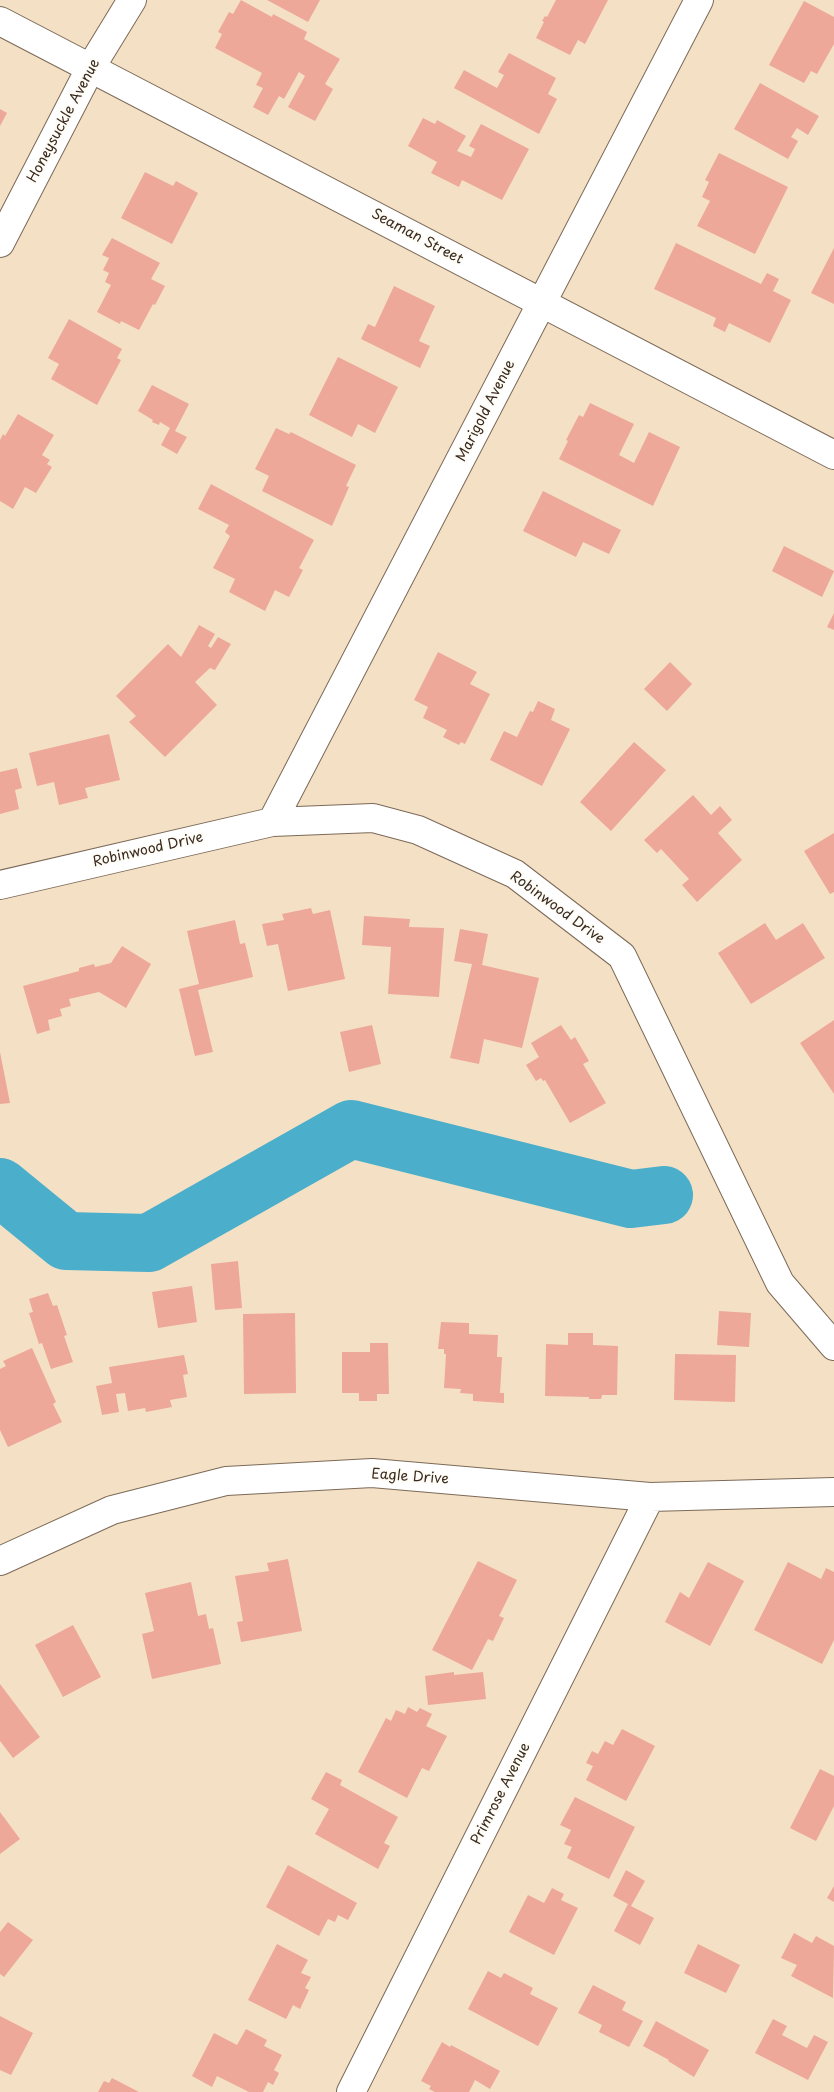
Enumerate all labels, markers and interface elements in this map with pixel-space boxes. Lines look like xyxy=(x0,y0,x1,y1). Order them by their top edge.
street label: Honeysuckle Avenue xyxy=(24,56,104,186)
street label: Seaman Street xyxy=(368,206,466,268)
street label: Marigold Avenue xyxy=(453,357,519,465)
street label: Robinwood Drive xyxy=(91,829,205,871)
street label: Robinwood Drive xyxy=(506,868,608,948)
street label: Eagle Drive xyxy=(371,1466,449,1488)
street label: Primrose Avenue xyxy=(468,1740,534,1848)

